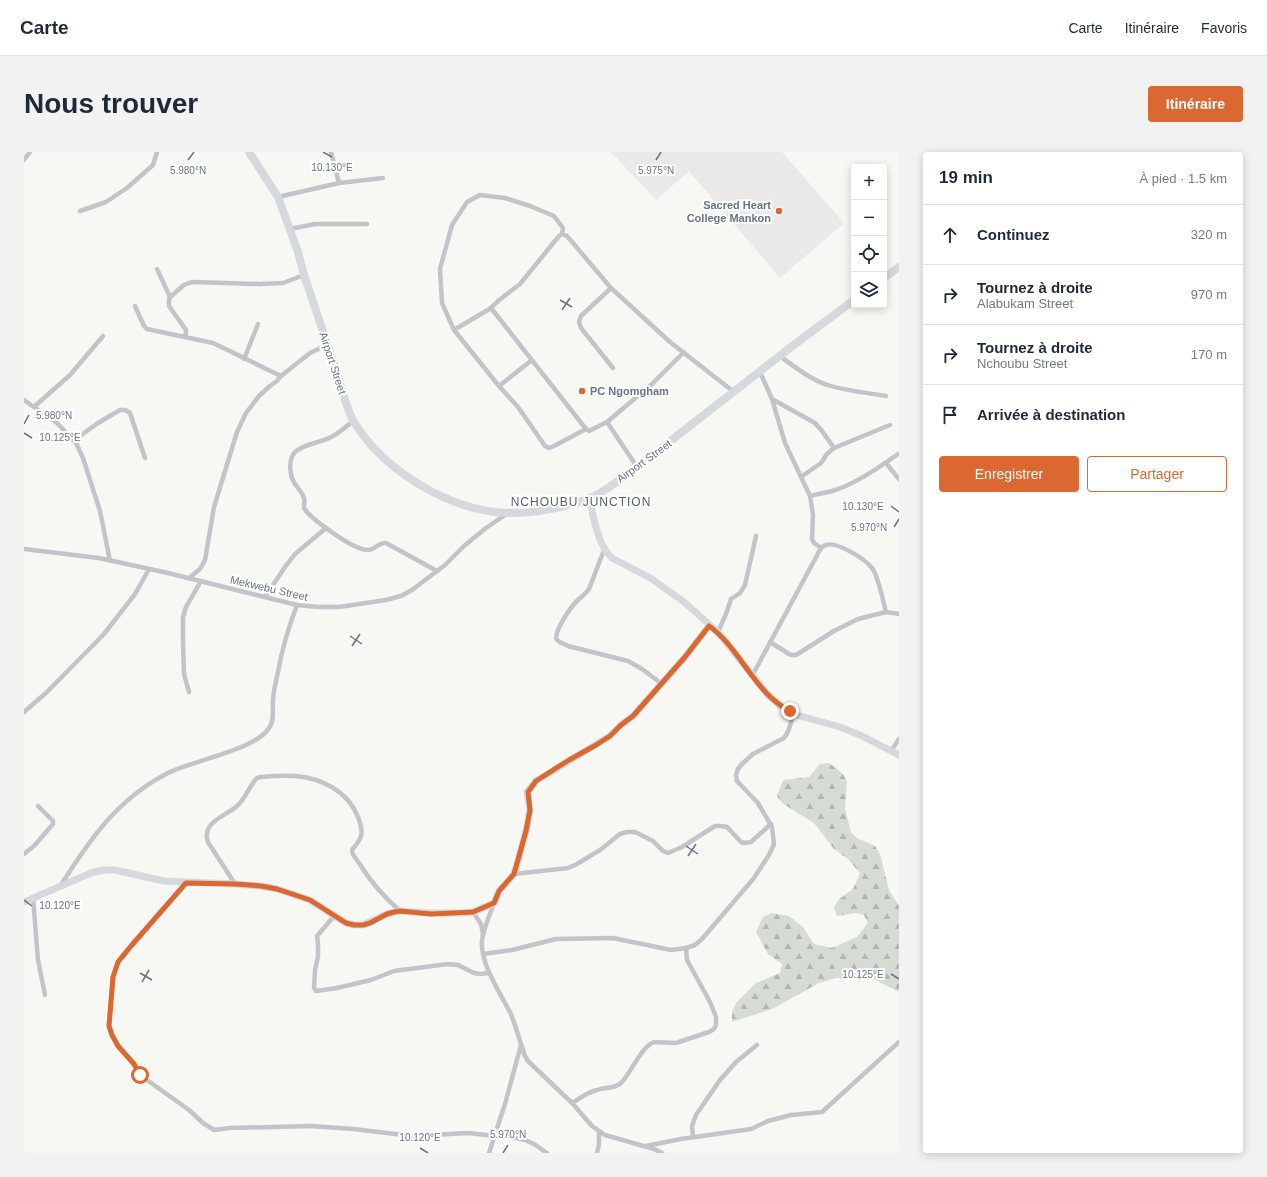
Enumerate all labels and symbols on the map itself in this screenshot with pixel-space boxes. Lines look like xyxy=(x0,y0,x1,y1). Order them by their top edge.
text: 10.130°E xyxy=(311,162,353,173)
text: 5.980°N xyxy=(170,165,206,176)
text: 5.975°N xyxy=(638,165,674,176)
place label: Sacred Heart College Mankon xyxy=(687,199,771,224)
marker: Sacred Heart College Mankon xyxy=(774,206,784,216)
street label: Airport Street xyxy=(317,330,349,396)
place label: PC Ngomgham xyxy=(590,385,669,397)
marker: PC Ngomgham xyxy=(577,386,587,396)
text: 5.980°N xyxy=(36,410,72,421)
text: 10.125°E xyxy=(39,432,81,443)
street label: Airport Street xyxy=(614,437,674,485)
district label: NCHOUBU JUNCTION xyxy=(511,495,651,509)
text: 10.130°E xyxy=(842,501,884,512)
text: 5.970°N xyxy=(851,522,887,533)
street label: Mekwebu Street xyxy=(229,573,309,603)
route end xyxy=(781,702,799,720)
text: 10.120°E xyxy=(39,900,81,911)
text: 10.125°E xyxy=(842,969,884,980)
route start xyxy=(131,1066,149,1084)
text: 5.970°N xyxy=(490,1129,526,1140)
text: 10.120°E xyxy=(399,1132,441,1143)

